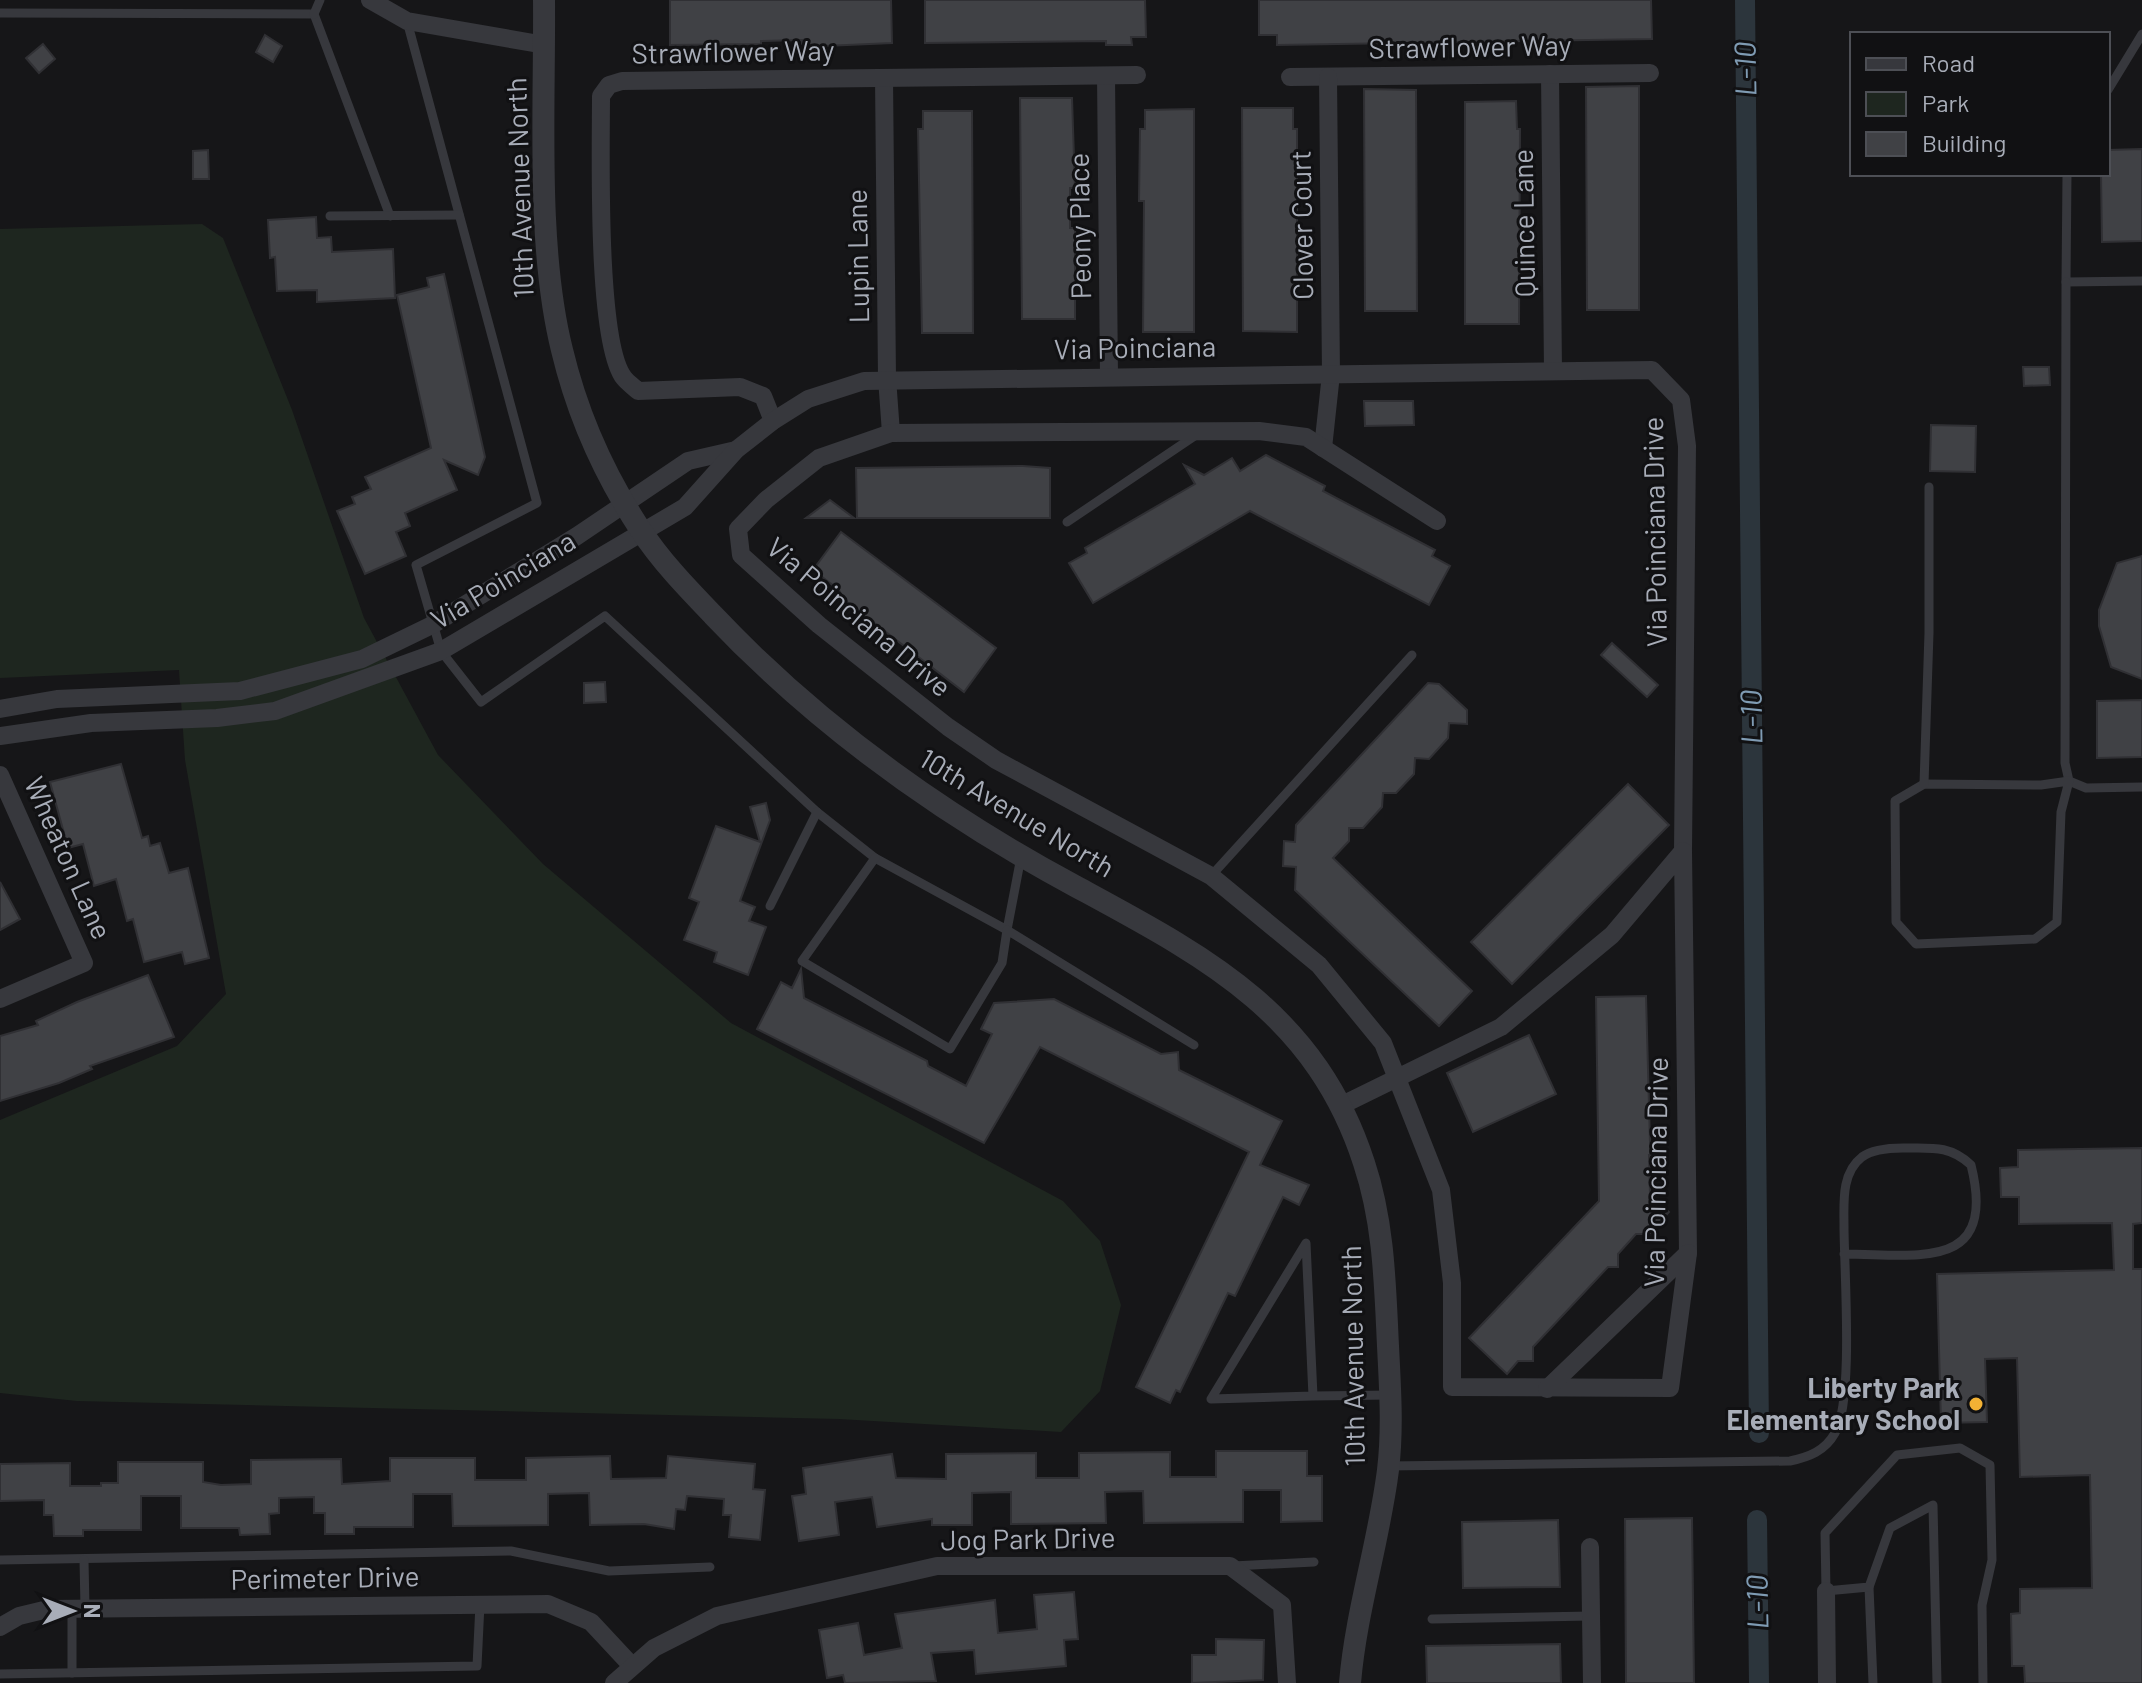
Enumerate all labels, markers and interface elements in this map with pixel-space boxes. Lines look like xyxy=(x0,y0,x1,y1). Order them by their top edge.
street label: Strawflower Way xyxy=(1368,27,1572,65)
street label: Strawflower Way xyxy=(631,32,835,70)
legend xyxy=(1850,32,2110,176)
water label: L-10 xyxy=(1726,41,1762,97)
text: Road xyxy=(1922,48,1975,77)
street label: 10th Avenue North xyxy=(498,77,540,299)
text: Park xyxy=(1922,88,1969,117)
text: Building xyxy=(1922,128,2006,157)
street label: Quince Lane xyxy=(1505,149,1541,297)
street label: Clover Court xyxy=(1283,150,1319,300)
street label: Peony Place xyxy=(1061,153,1097,299)
street label: Lupin Lane xyxy=(839,189,875,323)
street label: Via Poinciana xyxy=(1054,329,1216,365)
street label: Via Poinciana Drive xyxy=(1635,417,1673,647)
street label: Via Poinciana xyxy=(424,523,581,636)
street label: Via Poinciana Drive xyxy=(761,529,959,703)
water label: L-10 xyxy=(1732,689,1768,745)
street label: 10th Avenue North xyxy=(914,741,1121,884)
street label: Wheaton Lane xyxy=(18,771,120,944)
street label: Via Poinciana Drive xyxy=(1636,1057,1674,1287)
street label: 10th Avenue North xyxy=(1333,1245,1371,1467)
place label: Liberty Park Elementary School xyxy=(1727,1370,1960,1436)
marker: Liberty Park Elementary School xyxy=(1967,1395,1985,1413)
street label: Jog Park Drive xyxy=(940,1519,1116,1557)
street label: Perimeter Drive xyxy=(230,1558,420,1596)
north arrow xyxy=(32,1571,112,1651)
water label: L-10 xyxy=(1738,1574,1774,1630)
text: N xyxy=(80,1604,106,1618)

